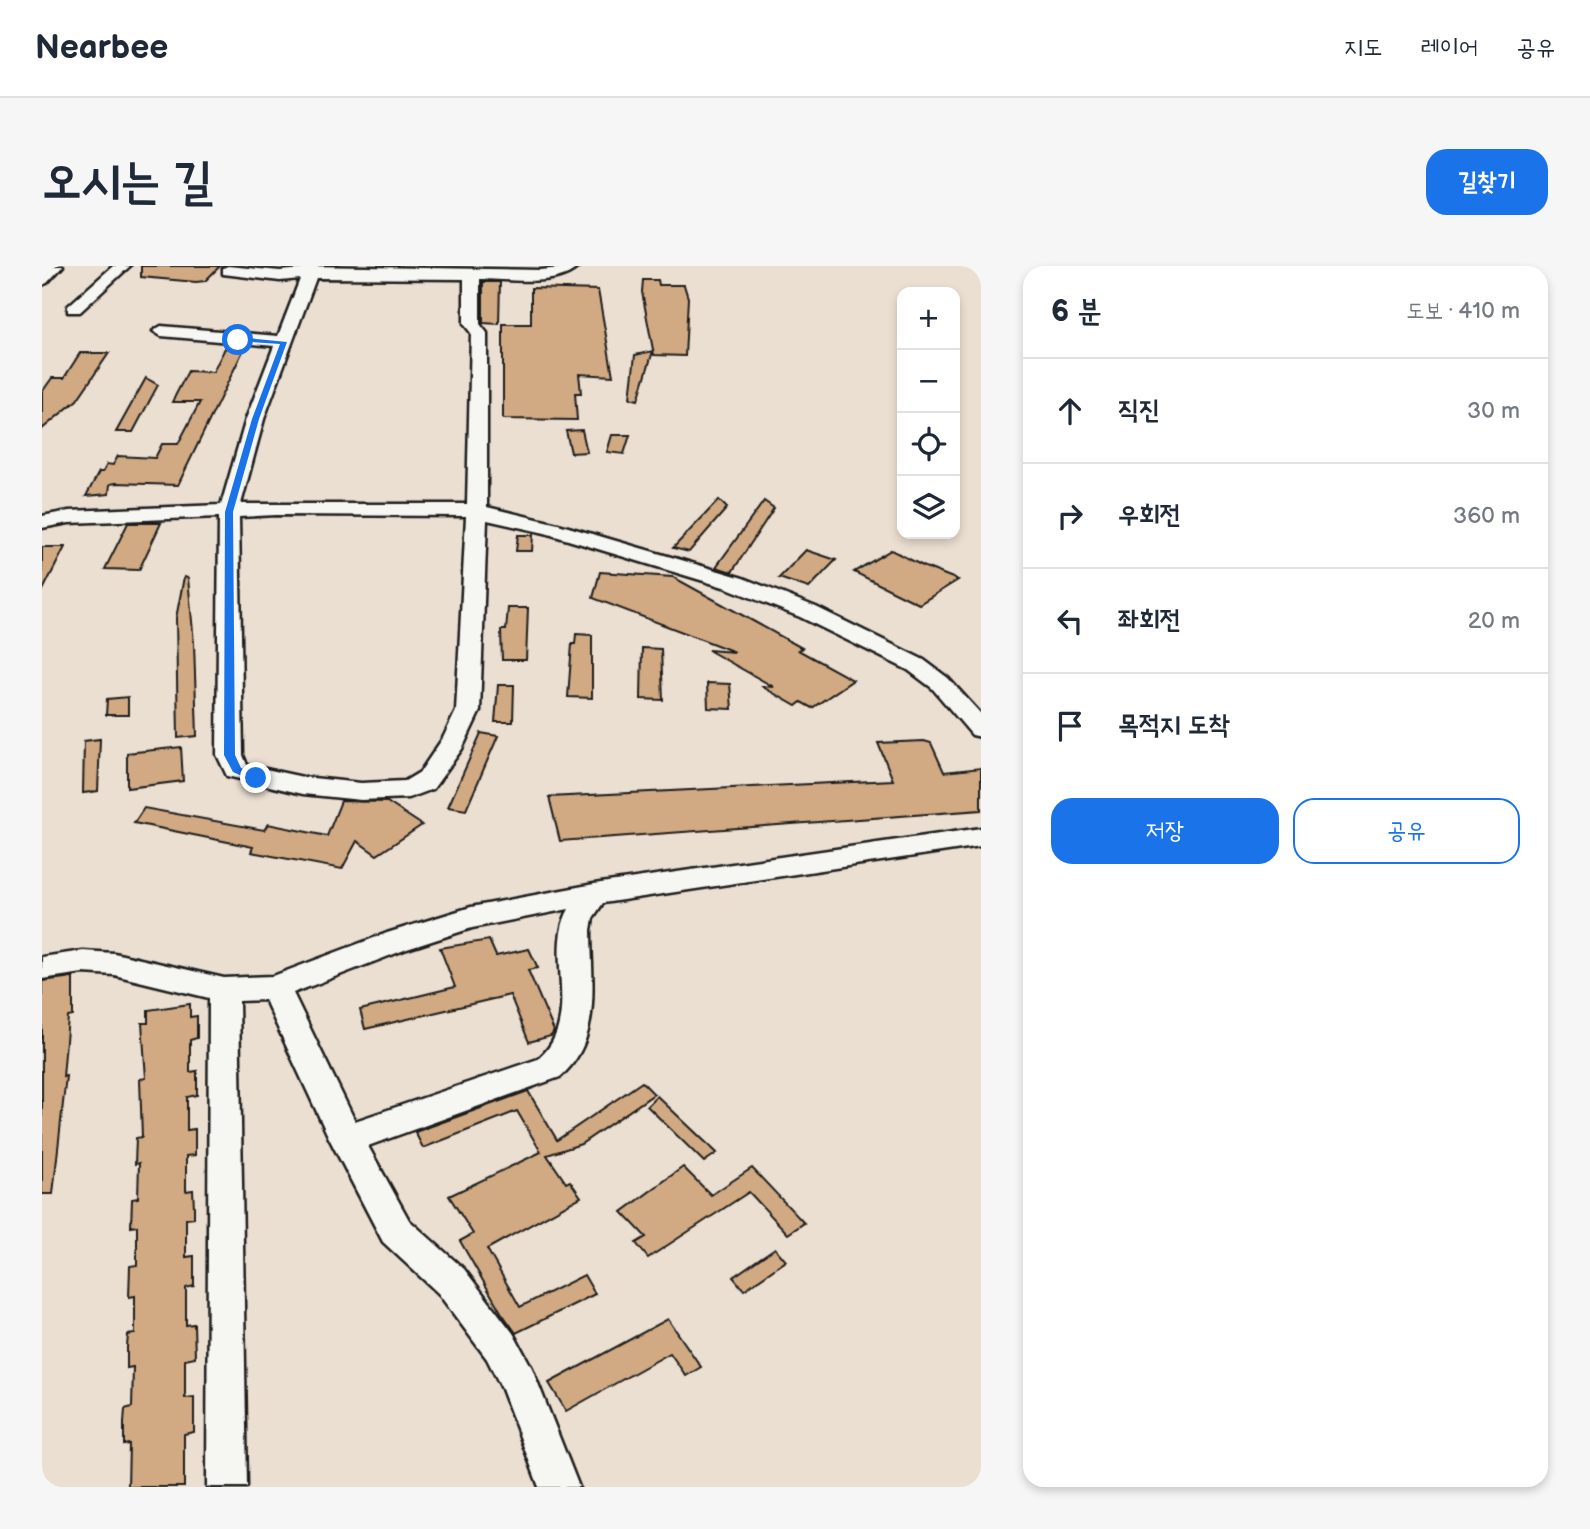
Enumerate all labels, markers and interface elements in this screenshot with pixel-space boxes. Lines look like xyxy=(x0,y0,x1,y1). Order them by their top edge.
text: Nearbee xyxy=(35,28,168,68)
text: 지도 xyxy=(1344,33,1382,62)
text: 레이어 xyxy=(1420,33,1478,62)
text: 공유 xyxy=(1516,33,1555,62)
button: 길찾기 xyxy=(1426,149,1548,215)
text: 오시는 길 xyxy=(42,153,213,212)
map controls xyxy=(897,287,960,539)
button: + xyxy=(897,287,960,350)
text: 6 분 xyxy=(1051,294,1101,330)
text: 도보 · 410 m xyxy=(1406,297,1520,325)
route start xyxy=(222,324,253,355)
button: − xyxy=(897,350,960,413)
icon: ahead xyxy=(1051,392,1089,430)
text: 직진 xyxy=(1118,395,1160,426)
text: 30 m xyxy=(1467,397,1520,425)
button: locate xyxy=(897,413,960,476)
button: layers xyxy=(897,476,960,539)
icon: right xyxy=(1051,497,1089,535)
text: 우회전 xyxy=(1118,500,1181,531)
text: 360 m xyxy=(1453,502,1520,530)
icon: left xyxy=(1051,602,1089,640)
text: 좌회전 xyxy=(1118,605,1181,636)
text: 20 m xyxy=(1468,607,1520,635)
icon: arrive xyxy=(1051,707,1089,745)
text: 목적지 도착 xyxy=(1118,710,1230,741)
route end xyxy=(240,762,271,793)
button: 저장 xyxy=(1051,798,1279,864)
button: 공유 xyxy=(1293,798,1520,864)

